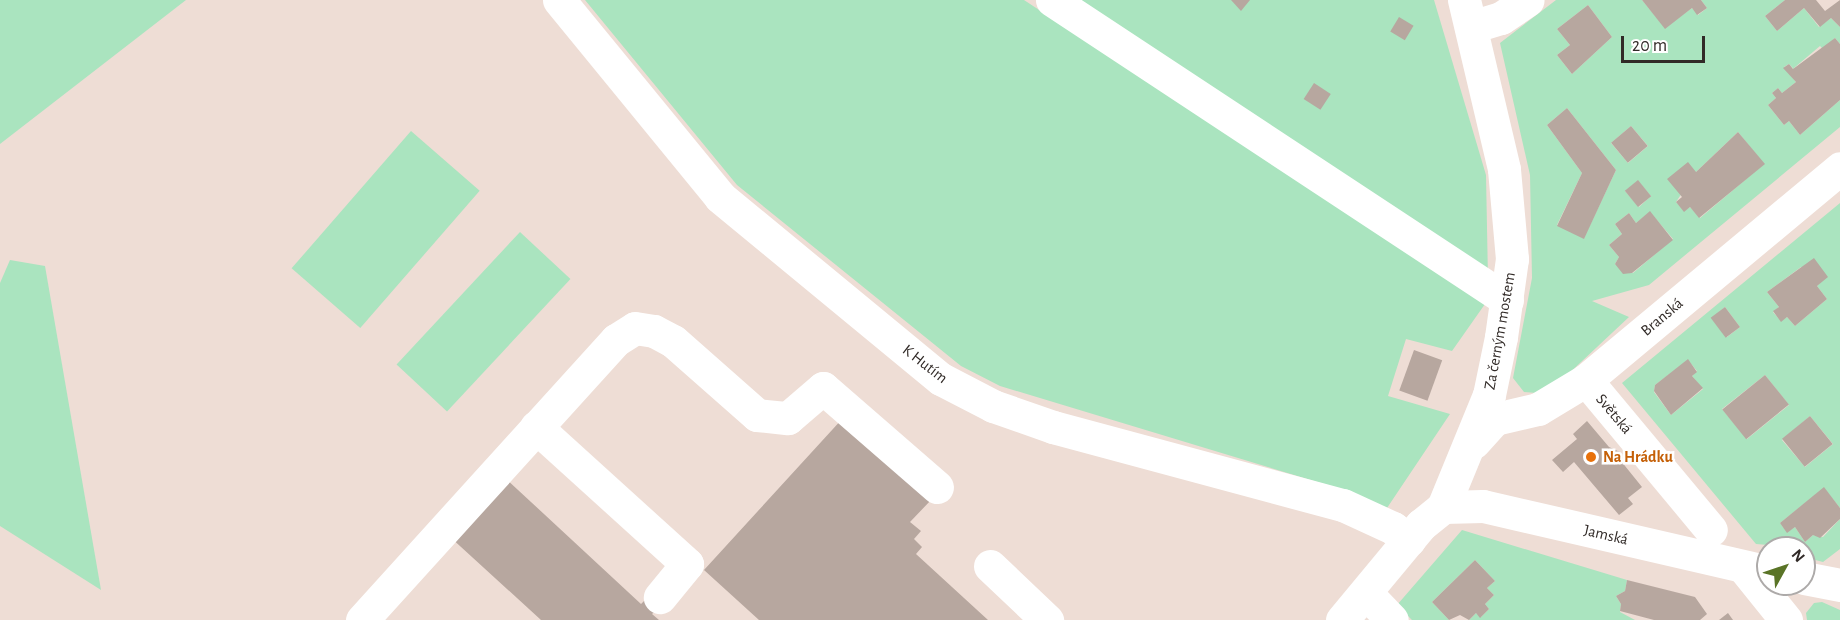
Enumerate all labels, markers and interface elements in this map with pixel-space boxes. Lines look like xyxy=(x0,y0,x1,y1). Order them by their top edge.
scale bar xyxy=(1624,24,1708,62)
text: 20 m xyxy=(1632,37,1667,55)
street label: Za černým mostem xyxy=(1480,271,1520,391)
street label: Branská xyxy=(1637,294,1687,340)
street label: K Hutím xyxy=(899,340,951,388)
street label: Světská xyxy=(1592,390,1636,438)
place label: Na Hrádku xyxy=(1603,447,1673,467)
marker: Na Hrádku xyxy=(1584,450,1598,464)
street label: Jamská xyxy=(1582,521,1630,549)
north arrow xyxy=(1756,536,1816,596)
text: N xyxy=(1789,546,1808,565)

